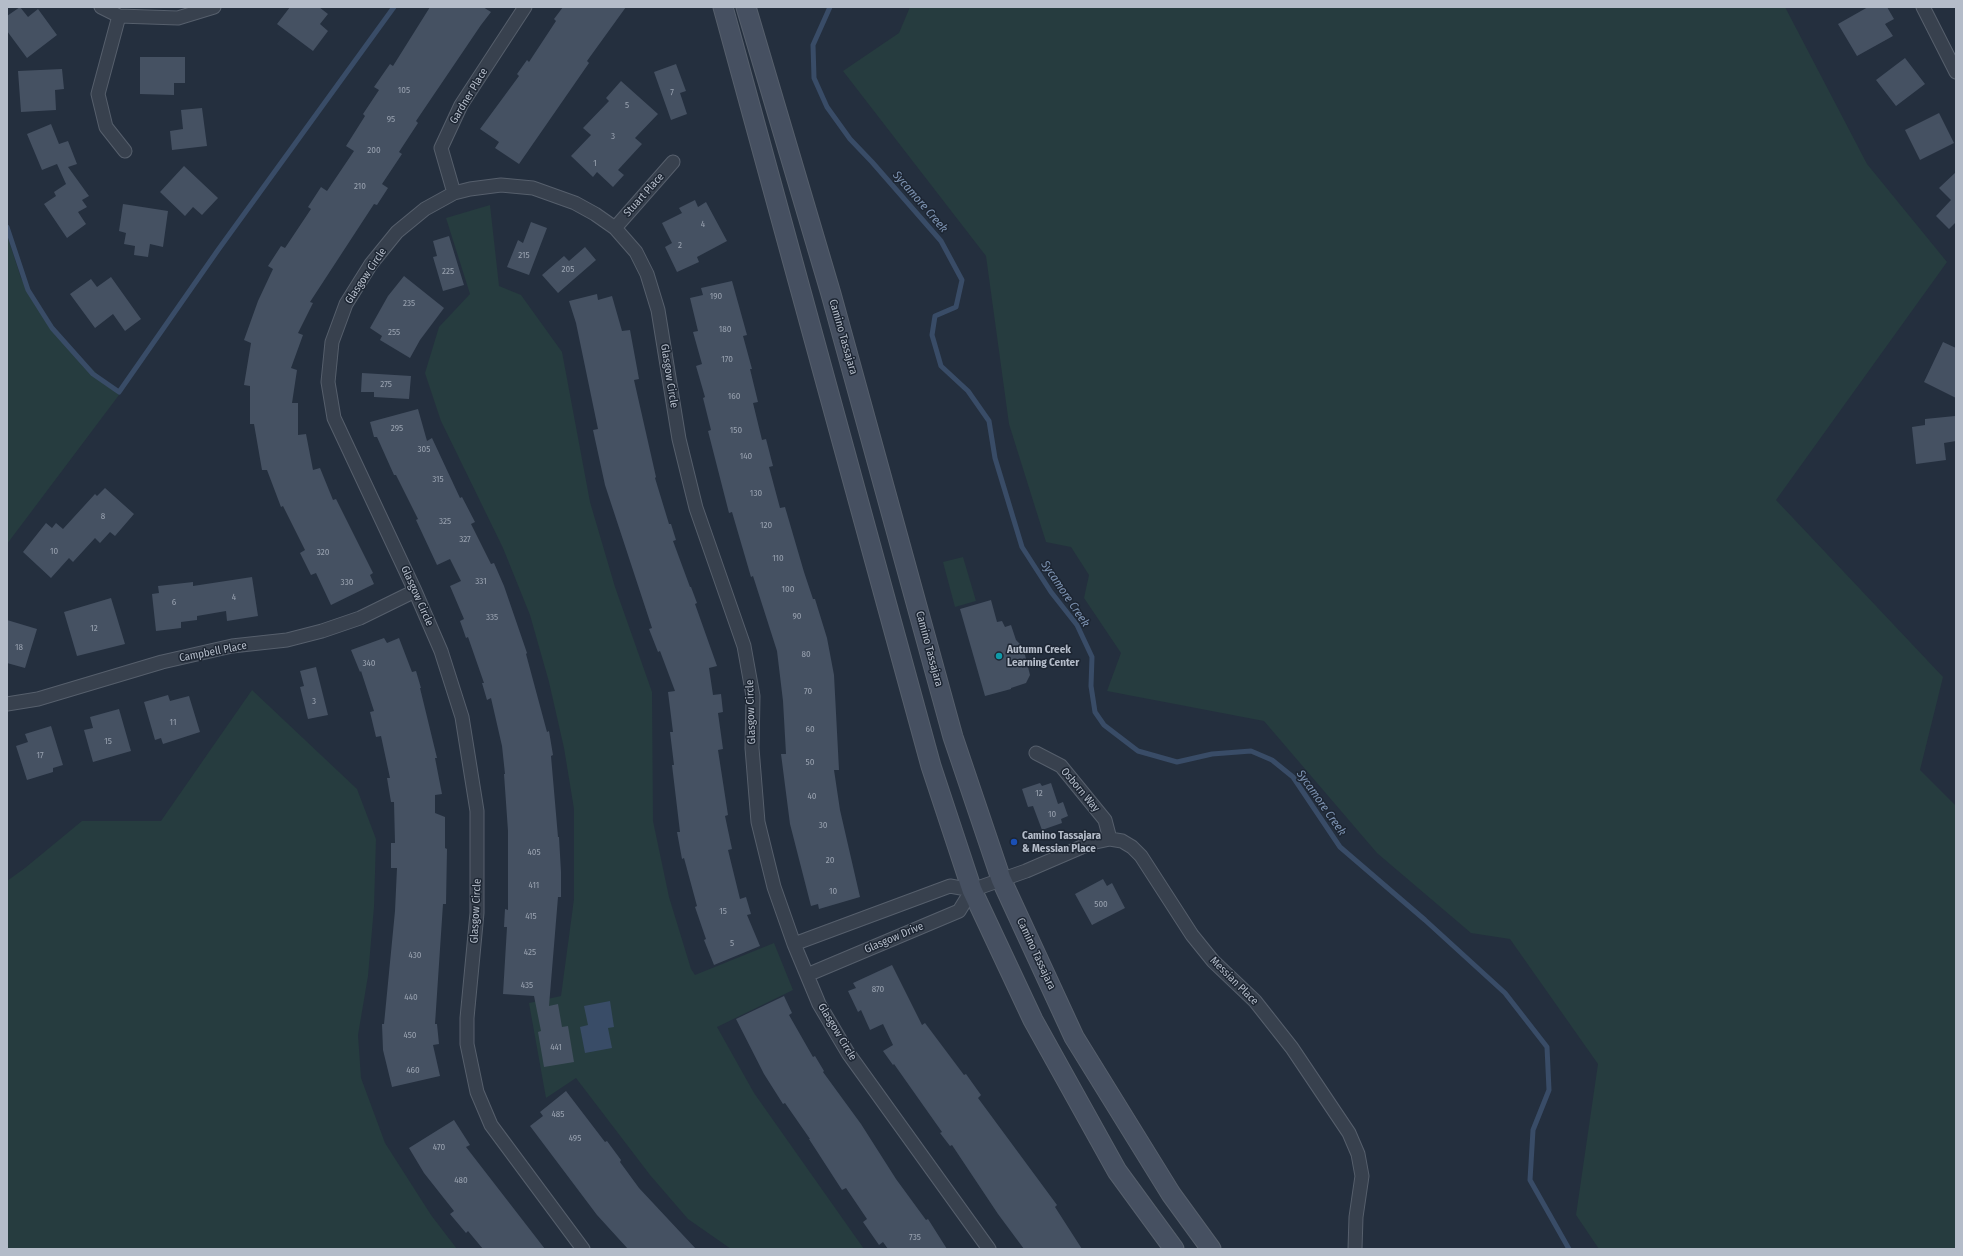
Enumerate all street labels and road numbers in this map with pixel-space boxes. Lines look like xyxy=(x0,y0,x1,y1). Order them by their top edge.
street label: Gardner Place xyxy=(447,66,491,126)
street label: Stuart Place xyxy=(621,171,667,219)
street label: Glasgow Circle xyxy=(342,246,390,306)
street label: Camino Tassajara xyxy=(826,298,860,376)
street label: Glasgow Circle xyxy=(657,343,681,409)
street label: Glasgow Circle xyxy=(398,564,436,628)
street label: Camino Tassajara xyxy=(913,610,945,688)
street label: Campbell Place xyxy=(178,639,248,665)
street label: Glasgow Circle xyxy=(743,679,759,745)
street label: Osborn Way xyxy=(1058,765,1102,815)
street label: Glasgow Circle xyxy=(468,878,484,944)
street label: Camino Tassajara xyxy=(1014,916,1058,992)
street label: Glasgow Drive xyxy=(862,920,926,956)
street label: Messian Place xyxy=(1207,954,1261,1008)
street label: Glasgow Circle xyxy=(815,1001,859,1063)

